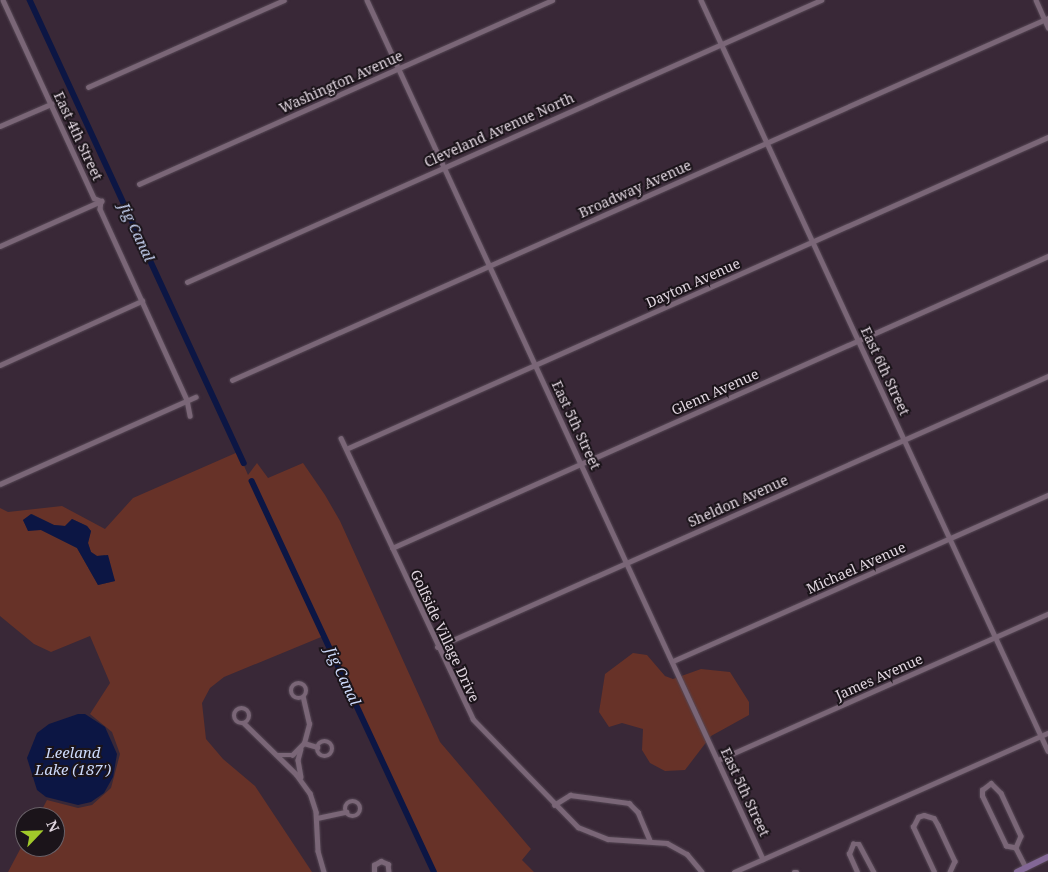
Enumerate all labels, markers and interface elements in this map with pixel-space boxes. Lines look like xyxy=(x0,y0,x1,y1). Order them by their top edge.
street label: Washington Avenue xyxy=(277,47,405,117)
street label: East 4th Street xyxy=(50,89,106,183)
street label: Cleveland Avenue North xyxy=(421,89,577,171)
street label: Broadway Avenue xyxy=(576,157,694,221)
water label: Jig Canal xyxy=(116,200,158,264)
street label: Dayton Avenue xyxy=(643,255,743,311)
street label: East 6th Street xyxy=(857,324,913,418)
street label: Glenn Avenue xyxy=(669,365,761,419)
street label: East 5th Street xyxy=(548,378,604,472)
street label: Sheldon Avenue xyxy=(685,471,791,531)
street label: Michael Avenue xyxy=(804,539,908,597)
street label: Golfside Village Drive xyxy=(407,567,483,705)
water label: Jig Canal xyxy=(322,644,364,708)
street label: James Avenue xyxy=(833,650,925,704)
water label: Leeland Lake (187') xyxy=(35,743,111,778)
street label: East 5th Street xyxy=(717,745,773,839)
north arrow xyxy=(15,807,65,857)
text: N xyxy=(42,817,64,835)

